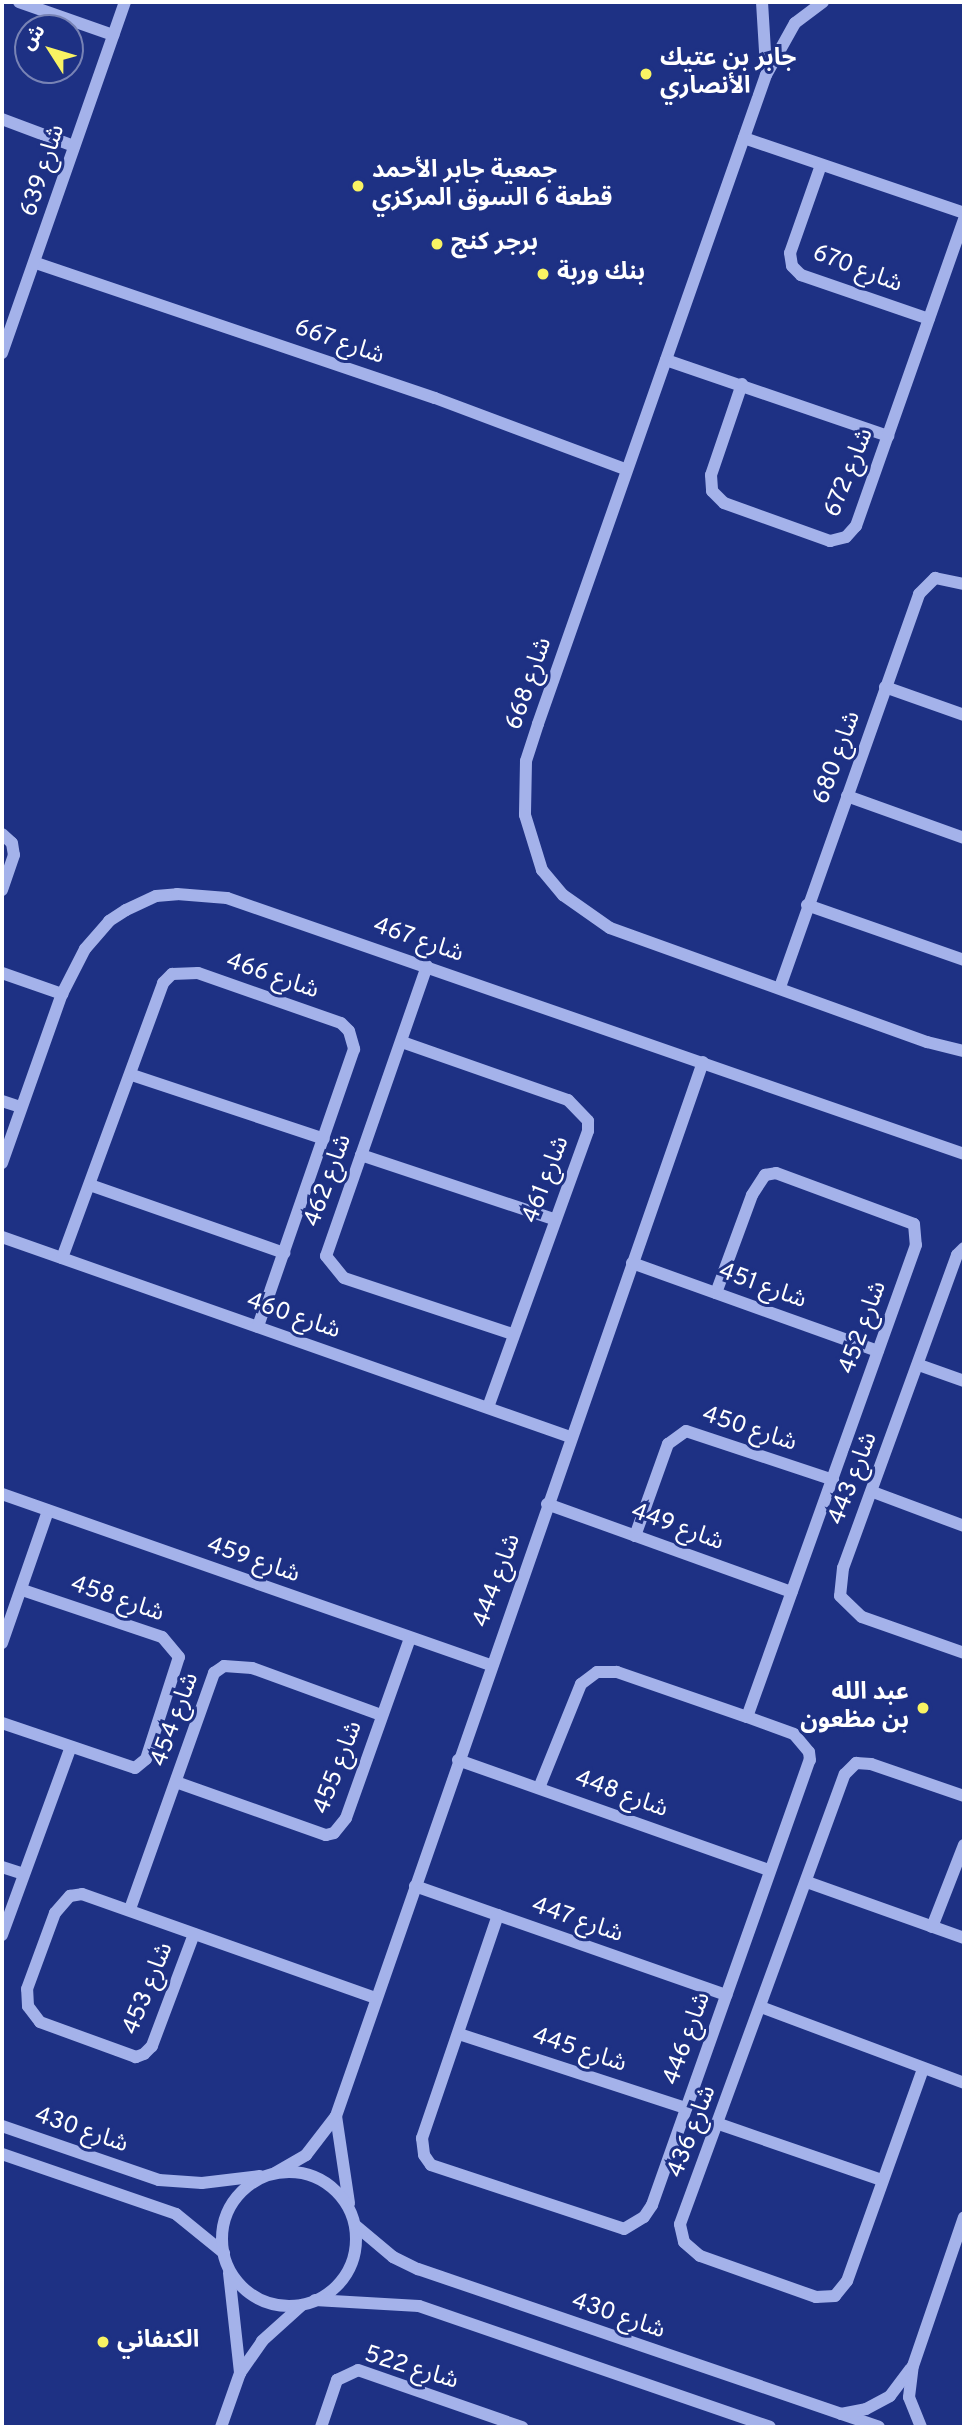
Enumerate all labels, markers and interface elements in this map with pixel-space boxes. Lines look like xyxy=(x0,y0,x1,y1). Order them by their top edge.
north arrow xyxy=(14,14,84,84)
text: ش xyxy=(16,20,51,55)
place label: جابر بن عتيك الأنصاري xyxy=(660,46,796,102)
marker: جابر بن عتيك الأنصاري xyxy=(638,66,654,82)
street label: شارع 639 xyxy=(16,121,72,221)
place label: جمعية جابر الأحمد قطعة 6 السوق المركزي xyxy=(372,158,612,214)
marker: جمعية جابر الأحمد قطعة 6 السوق المركزي xyxy=(350,178,366,194)
place label: برجر كنج xyxy=(451,230,538,258)
marker: برجر كنج xyxy=(429,236,445,252)
street label: شارع 670 xyxy=(808,240,906,300)
place label: بنك وربة xyxy=(557,260,645,288)
marker: بنك وربة xyxy=(535,266,551,282)
street label: شارع 667 xyxy=(290,314,388,372)
street label: شارع 672 xyxy=(819,424,881,522)
street label: شارع 668 xyxy=(501,634,559,734)
street label: شارع 680 xyxy=(808,708,868,808)
street label: شارع 467 xyxy=(369,912,467,970)
street label: شارع 466 xyxy=(222,948,322,1006)
street label: شارع 462 xyxy=(299,1131,359,1231)
street label: شارع 461 xyxy=(517,1133,577,1227)
street label: شارع 451 xyxy=(714,1258,810,1316)
street label: شارع 452 xyxy=(834,1278,894,1378)
street label: شارع 460 xyxy=(242,1288,344,1346)
street label: شارع 450 xyxy=(698,1401,800,1459)
street label: شارع 443 xyxy=(823,1429,885,1529)
street label: شارع 449 xyxy=(627,1498,727,1558)
street label: شارع 444 xyxy=(468,1530,528,1632)
street label: شارع 459 xyxy=(203,1532,303,1590)
street label: شارع 458 xyxy=(67,1571,167,1629)
street label: شارع 454 xyxy=(146,1669,206,1771)
place label: عبد الله بن مظعون xyxy=(800,1680,909,1736)
marker: عبد الله بن مظعون xyxy=(915,1700,931,1716)
street label: شارع 455 xyxy=(308,1718,370,1818)
street label: شارع 448 xyxy=(571,1765,671,1825)
street label: شارع 447 xyxy=(528,1892,626,1950)
street label: شارع 453 xyxy=(118,1939,180,2039)
street label: شارع 446 xyxy=(658,1989,718,2089)
street label: شارع 445 xyxy=(528,2022,630,2080)
street label: شارع 436 xyxy=(662,2082,724,2182)
street label: شارع 430 xyxy=(30,2102,132,2160)
street label: شارع 430 xyxy=(567,2288,669,2346)
place label: الكنفاني xyxy=(117,2328,199,2356)
marker: الكنفاني xyxy=(95,2334,111,2350)
street label: شارع 522 xyxy=(361,2341,461,2397)

